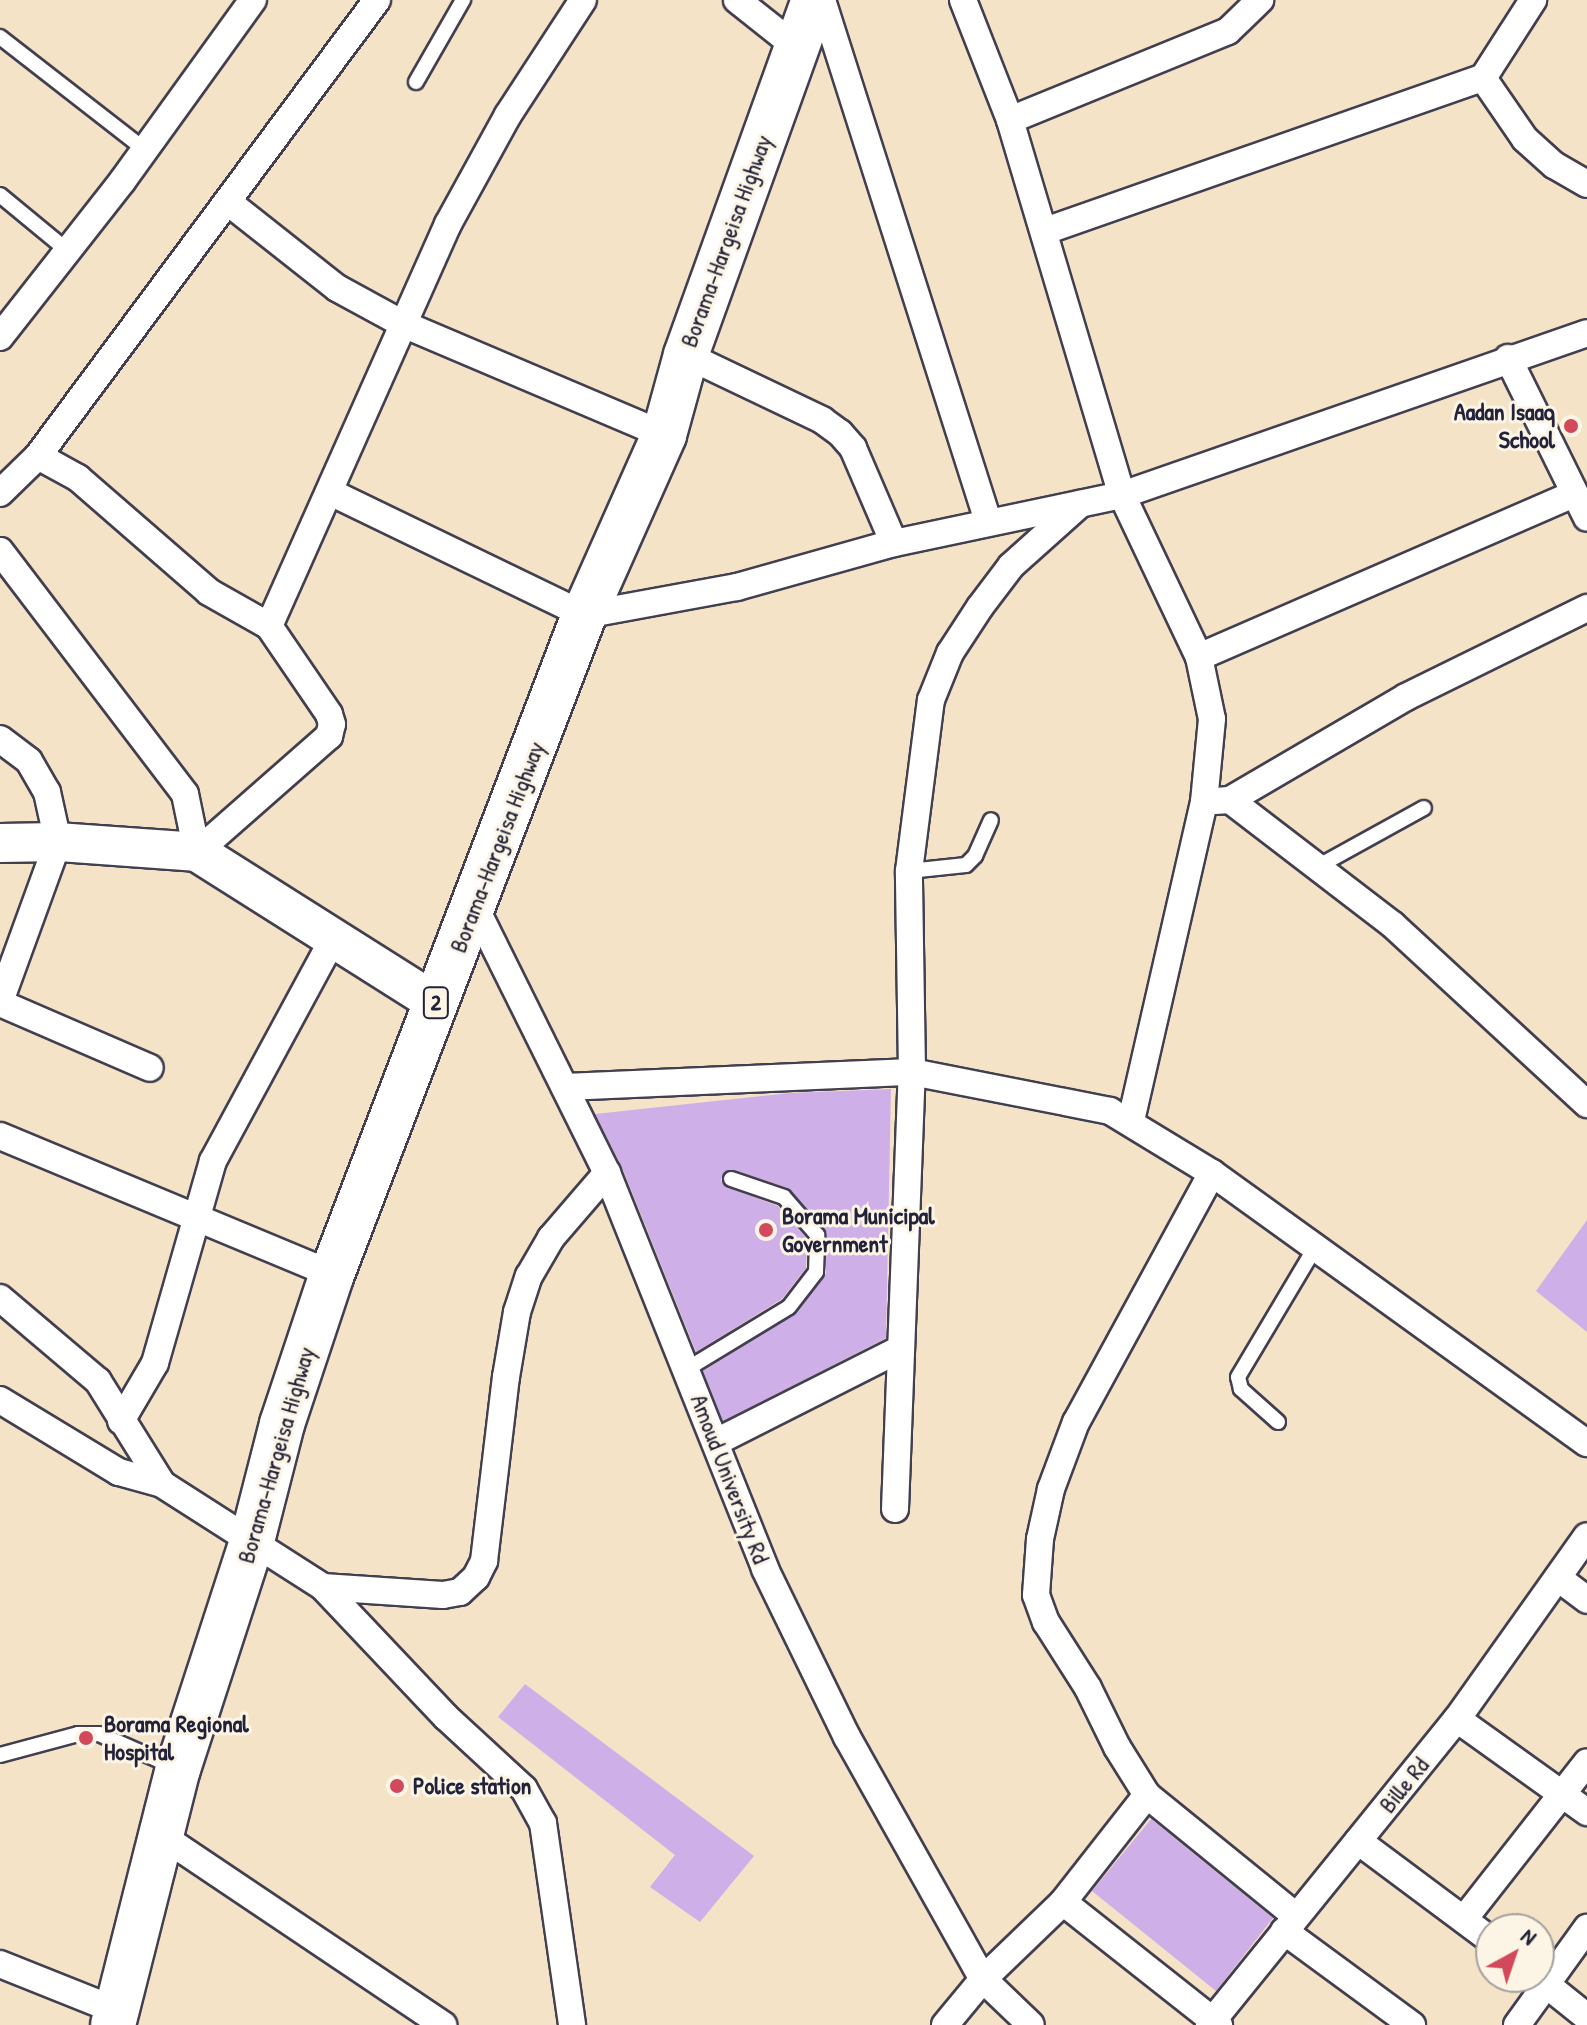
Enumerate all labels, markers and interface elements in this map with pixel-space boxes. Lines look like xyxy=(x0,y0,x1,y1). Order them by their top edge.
street label: Borama-Hargeisa Highway xyxy=(674,131,778,351)
place label: Aadan Isaaq School xyxy=(1454,398,1555,454)
marker: Aadan Isaaq School xyxy=(1562,417,1580,435)
street label: Borama-Hargeisa Highway xyxy=(443,737,551,957)
road number: 2 xyxy=(422,985,450,1021)
place label: Borama Municipal Government xyxy=(782,1202,935,1258)
marker: Borama Municipal Government xyxy=(757,1221,775,1239)
street label: Borama-Hargeisa Highway xyxy=(231,1344,321,1566)
street label: Amoud University Rd xyxy=(685,1390,775,1568)
place label: Borama Regional Hospital xyxy=(104,1710,249,1766)
marker: Borama Regional Hospital xyxy=(75,1727,97,1749)
street label: Bille Rd xyxy=(1373,1751,1435,1819)
place label: Police station xyxy=(413,1772,531,1800)
marker: Police station xyxy=(388,1777,406,1795)
north arrow xyxy=(1475,1913,1555,1993)
text: N xyxy=(1515,1921,1543,1951)

